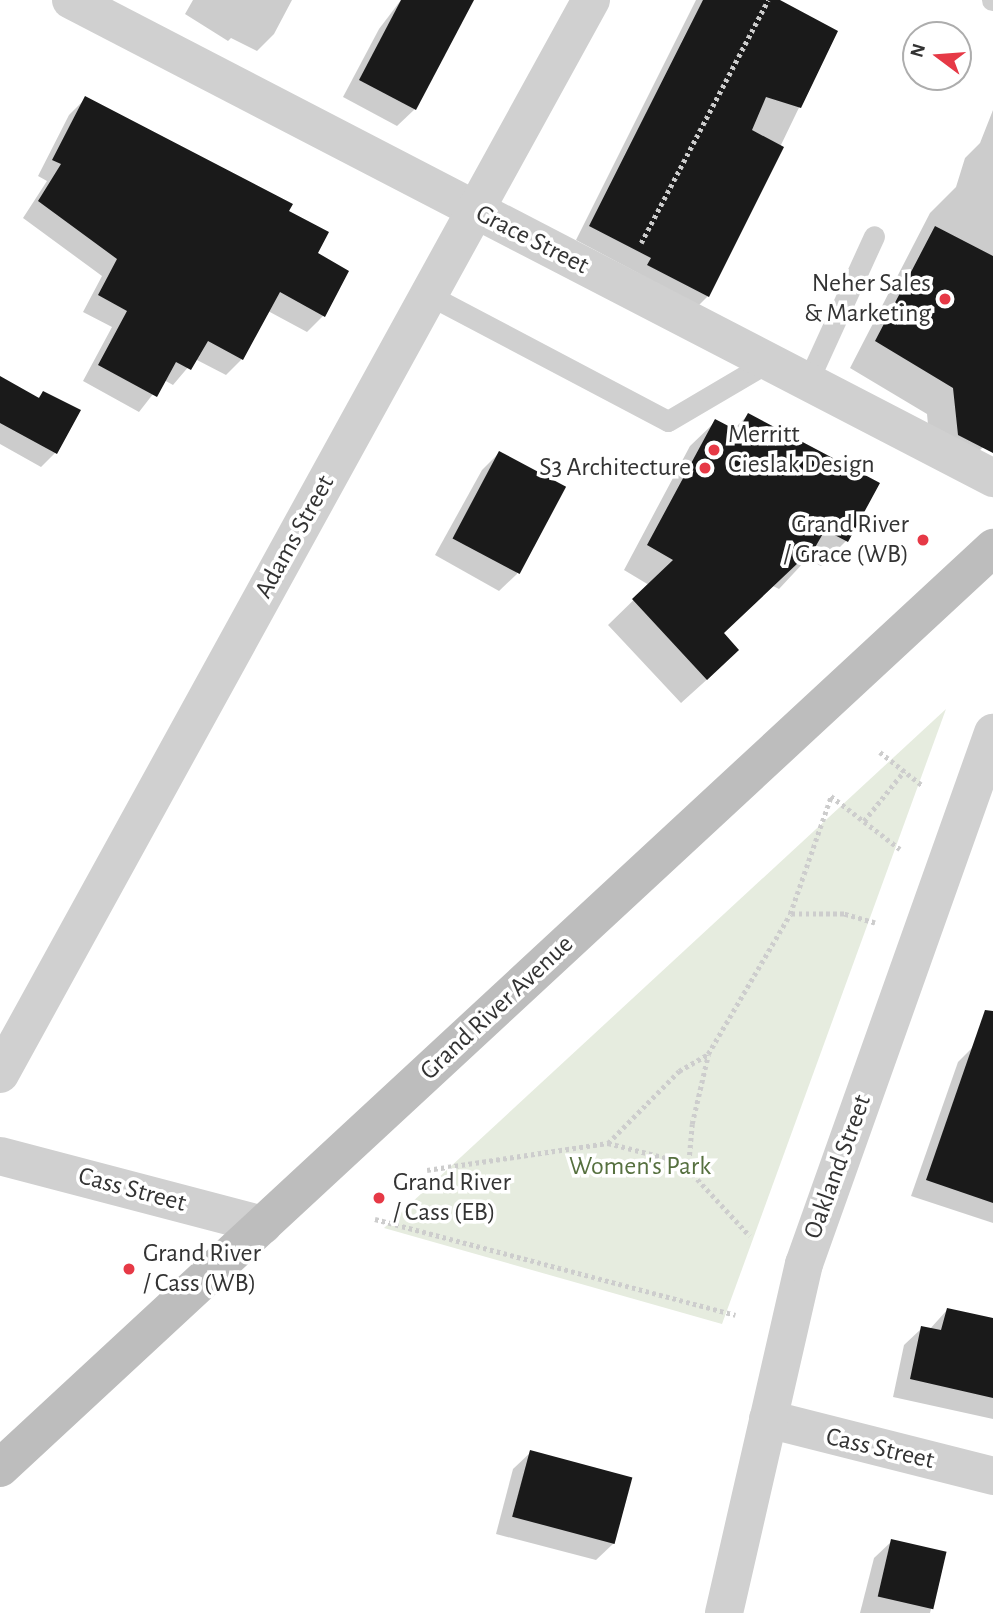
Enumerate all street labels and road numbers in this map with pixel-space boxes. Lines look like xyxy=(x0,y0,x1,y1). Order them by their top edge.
street label: Grace Street xyxy=(470,198,594,282)
street label: Adams Street xyxy=(248,470,342,604)
street label: Grand River Avenue xyxy=(414,929,580,1087)
street label: Oakland Street xyxy=(798,1091,878,1243)
street label: Cass Street xyxy=(75,1161,189,1219)
street label: Cass Street xyxy=(823,1421,937,1477)

